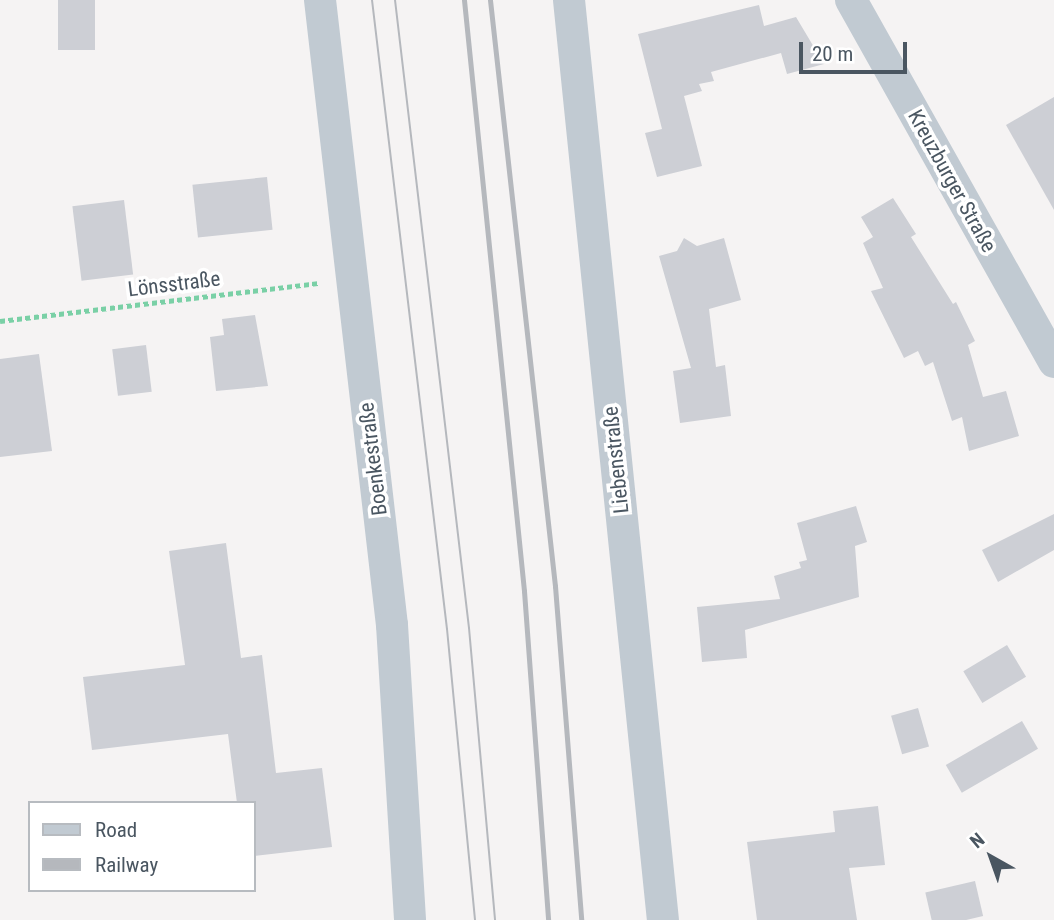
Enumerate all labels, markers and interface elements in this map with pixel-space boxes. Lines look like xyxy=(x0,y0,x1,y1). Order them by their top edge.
scale bar xyxy=(802,28,911,72)
text: 20 m xyxy=(812,42,853,66)
street label: Kreuzburger Straße xyxy=(902,105,1002,257)
street label: Lönsstraße xyxy=(126,266,222,302)
street label: Boenkestraße xyxy=(354,401,392,517)
street label: Liebenstraße xyxy=(598,405,634,515)
legend xyxy=(28,801,256,892)
text: Road xyxy=(95,818,137,842)
north arrow xyxy=(956,822,1026,892)
text: N xyxy=(965,828,989,853)
text: Railway xyxy=(95,853,158,877)

